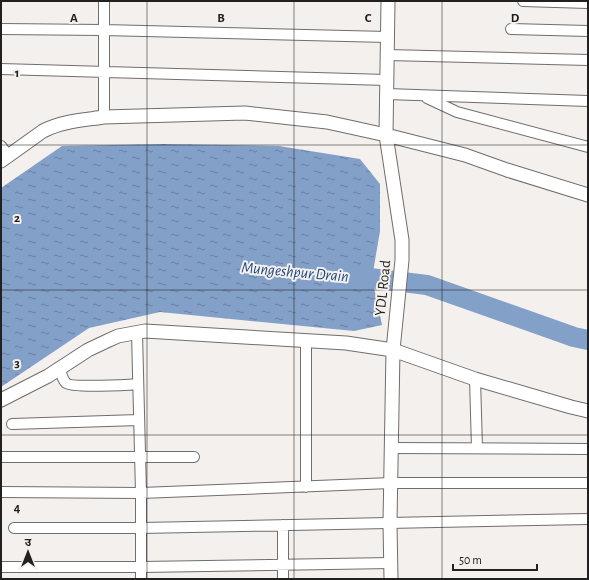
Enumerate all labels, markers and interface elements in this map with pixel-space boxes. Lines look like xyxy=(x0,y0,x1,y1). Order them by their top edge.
text: A xyxy=(70,12,78,25)
text: B xyxy=(217,12,225,25)
text: C xyxy=(365,12,372,25)
text: D xyxy=(511,12,520,25)
text: 1 xyxy=(15,67,19,80)
text: 2 xyxy=(14,212,20,225)
water label: Mungeshpur Drain xyxy=(241,259,349,286)
street label: YDL Road xyxy=(373,259,393,317)
text: 3 xyxy=(14,357,20,370)
text: 4 xyxy=(14,502,21,515)
north arrow xyxy=(8,532,48,572)
text: उ xyxy=(25,537,32,548)
scale bar xyxy=(453,546,537,572)
text: 50 m xyxy=(459,554,482,566)

